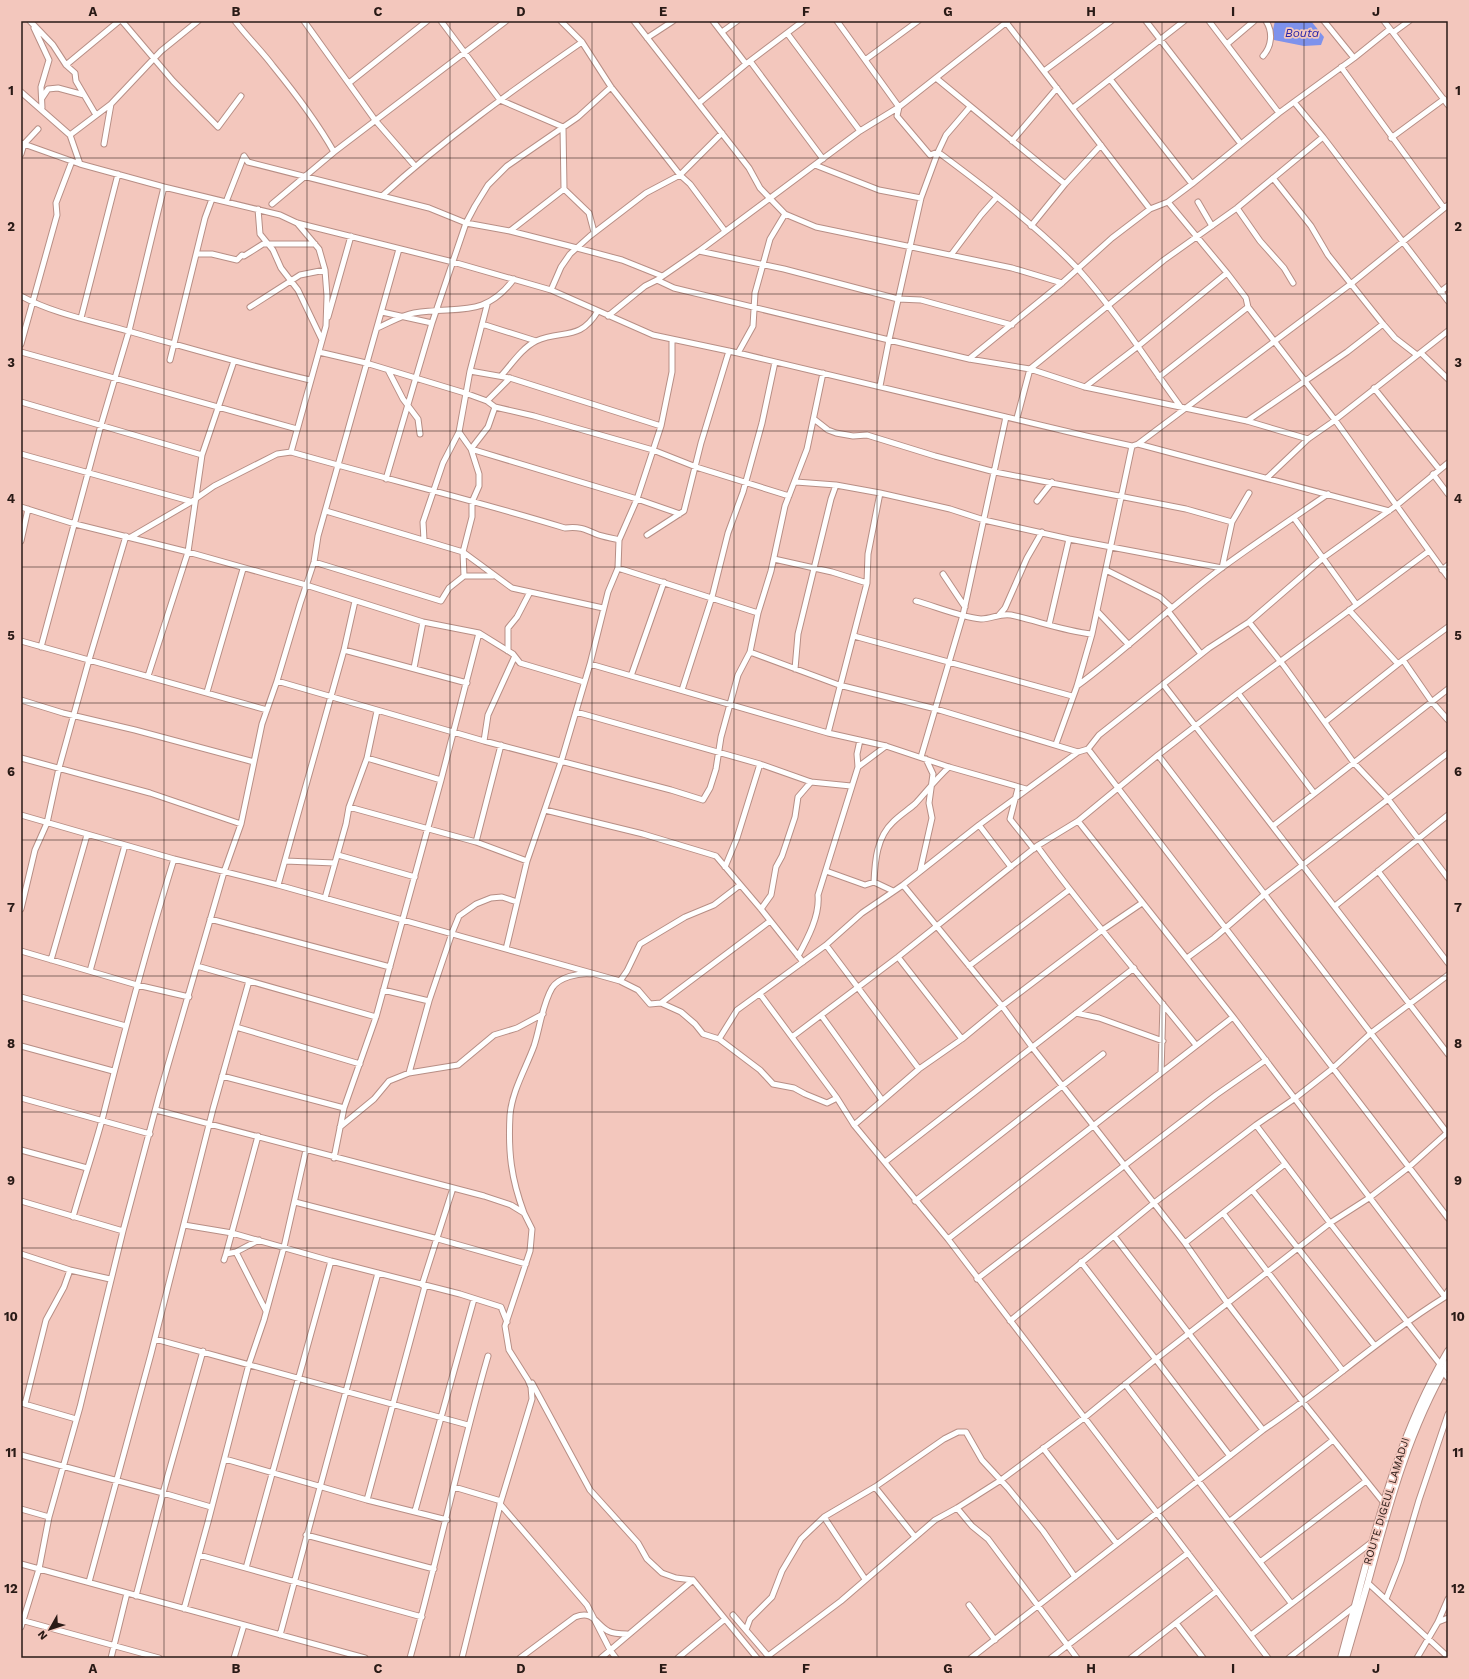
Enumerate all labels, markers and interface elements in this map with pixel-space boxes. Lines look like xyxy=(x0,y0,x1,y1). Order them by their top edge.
text: A xyxy=(89,4,98,19)
text: B xyxy=(232,4,241,19)
text: C xyxy=(374,4,383,19)
text: D xyxy=(516,4,526,19)
text: E xyxy=(659,4,667,19)
text: F xyxy=(802,4,810,19)
text: G xyxy=(943,4,953,19)
text: H xyxy=(1086,4,1096,19)
text: I xyxy=(1231,4,1235,19)
text: J xyxy=(1372,4,1380,19)
water label: Bouta xyxy=(1285,26,1320,40)
text: 1 xyxy=(8,83,14,98)
text: 1 xyxy=(1455,83,1461,98)
text: 2 xyxy=(7,219,15,234)
text: 2 xyxy=(1454,219,1462,234)
text: 3 xyxy=(7,355,15,370)
text: 3 xyxy=(1454,355,1462,370)
text: 4 xyxy=(7,491,16,506)
text: 4 xyxy=(1454,491,1463,506)
text: 5 xyxy=(7,628,15,643)
text: 5 xyxy=(1454,628,1462,643)
text: 6 xyxy=(7,764,15,779)
text: 6 xyxy=(1454,764,1462,779)
text: 7 xyxy=(7,900,15,915)
text: 7 xyxy=(1454,900,1462,915)
text: 8 xyxy=(7,1036,15,1051)
text: 8 xyxy=(1454,1036,1462,1051)
text: 9 xyxy=(7,1173,15,1188)
text: 9 xyxy=(1454,1173,1462,1188)
text: 10 xyxy=(4,1309,18,1324)
text: 10 xyxy=(1451,1309,1465,1324)
street label: ROUTE DIGEUL LAMADJI xyxy=(1361,1436,1412,1566)
text: 11 xyxy=(5,1445,17,1460)
text: 11 xyxy=(1452,1445,1464,1460)
text: 12 xyxy=(4,1581,18,1596)
text: 12 xyxy=(1451,1581,1465,1596)
north arrow xyxy=(30,1609,70,1649)
text: N xyxy=(35,1628,50,1642)
text: A xyxy=(89,1661,98,1676)
text: B xyxy=(232,1661,241,1676)
text: C xyxy=(374,1661,383,1676)
text: D xyxy=(516,1661,526,1676)
text: E xyxy=(659,1661,667,1676)
text: F xyxy=(802,1661,810,1676)
text: G xyxy=(943,1661,953,1676)
text: H xyxy=(1086,1661,1096,1676)
text: I xyxy=(1231,1661,1235,1676)
text: J xyxy=(1372,1661,1380,1676)

